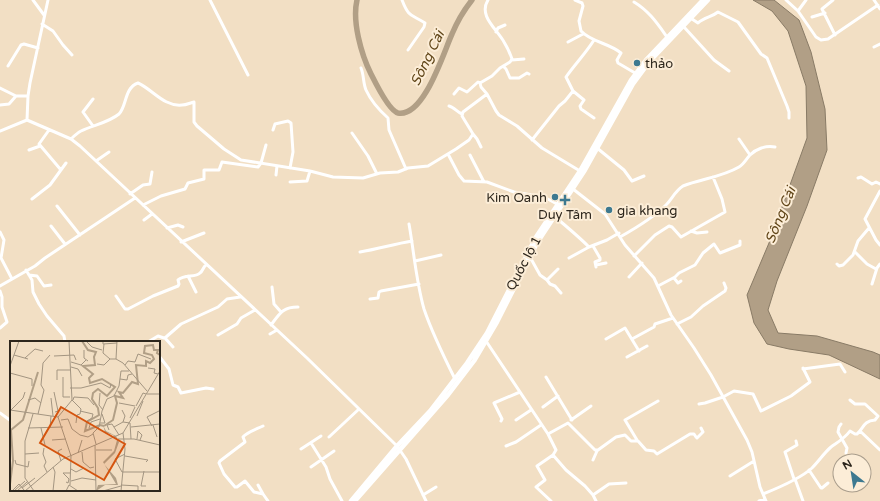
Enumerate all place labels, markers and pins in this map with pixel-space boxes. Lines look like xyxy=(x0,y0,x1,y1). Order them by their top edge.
place label: thảo xyxy=(645,56,673,72)
marker: thảo xyxy=(632,58,642,68)
place label: Kim Oanh xyxy=(486,190,547,206)
marker: Kim Oanh xyxy=(550,192,560,202)
marker: Duy Tâm xyxy=(560,195,570,205)
place label: gia khang xyxy=(617,203,678,219)
marker: gia khang xyxy=(604,205,614,215)
place label: Duy Tâm xyxy=(538,207,592,223)

